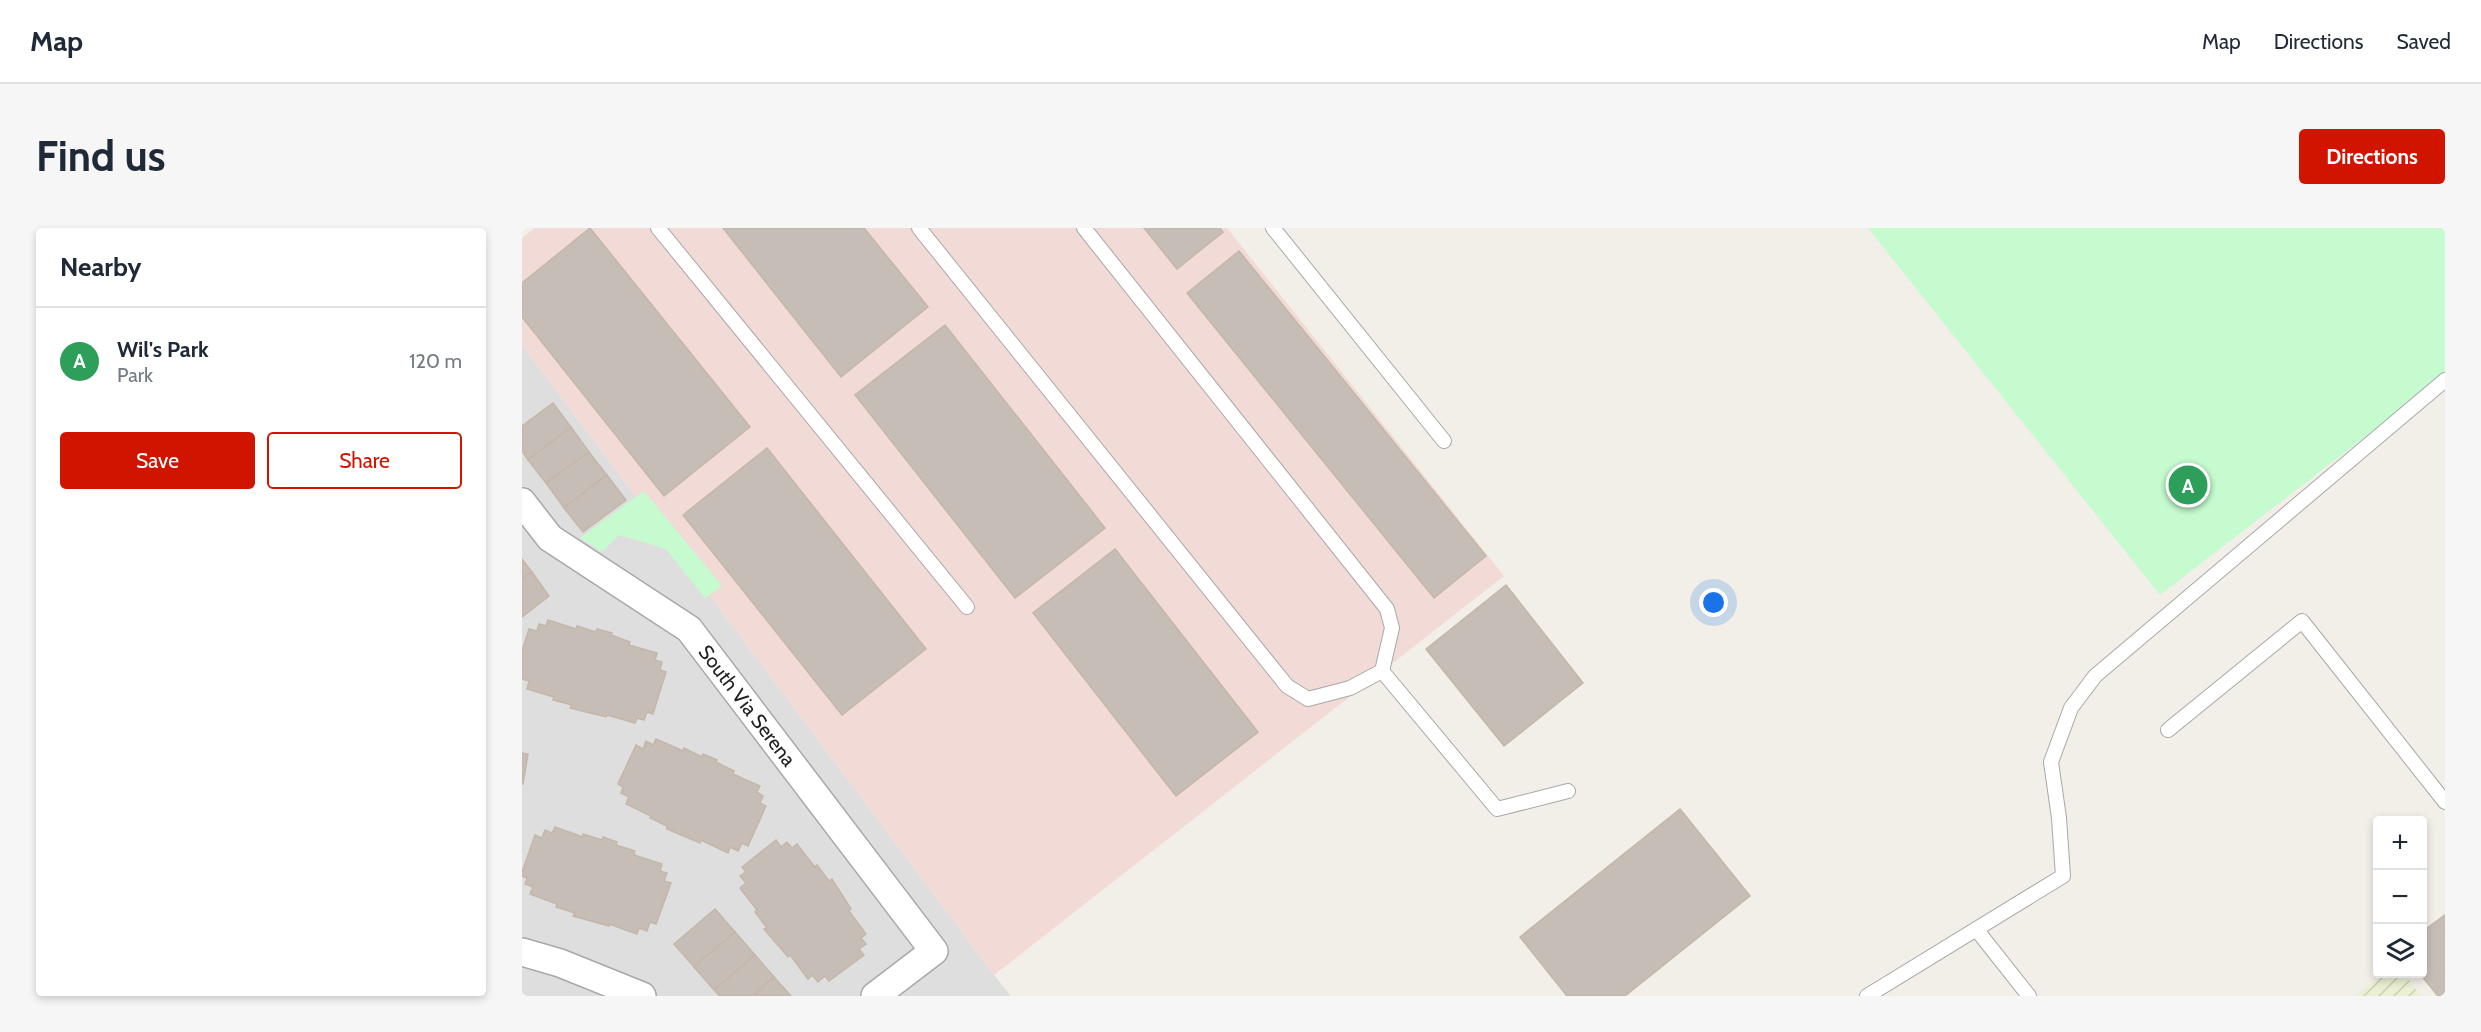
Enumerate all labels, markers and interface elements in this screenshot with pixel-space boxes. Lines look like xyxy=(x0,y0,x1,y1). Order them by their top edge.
text: Map xyxy=(30,24,83,58)
text: Map xyxy=(2202,29,2241,54)
text: Directions xyxy=(2274,29,2363,54)
text: Saved xyxy=(2396,29,2451,54)
button: Directions xyxy=(2299,129,2445,184)
text: Find us xyxy=(36,130,165,182)
text: Nearby xyxy=(60,251,141,283)
text: Wil's Park xyxy=(117,336,209,363)
text: A xyxy=(73,349,86,373)
text: 120 m xyxy=(409,349,462,373)
text: Park xyxy=(117,363,153,387)
button: Save xyxy=(60,432,255,489)
button: Share xyxy=(267,432,462,489)
pin: A xyxy=(2168,462,2208,508)
your location xyxy=(1699,588,1728,617)
street label: South Via Serena xyxy=(694,640,801,771)
map controls xyxy=(2373,816,2427,978)
button: + xyxy=(2373,816,2427,870)
button: − xyxy=(2373,870,2427,924)
button: layers xyxy=(2373,924,2427,978)

